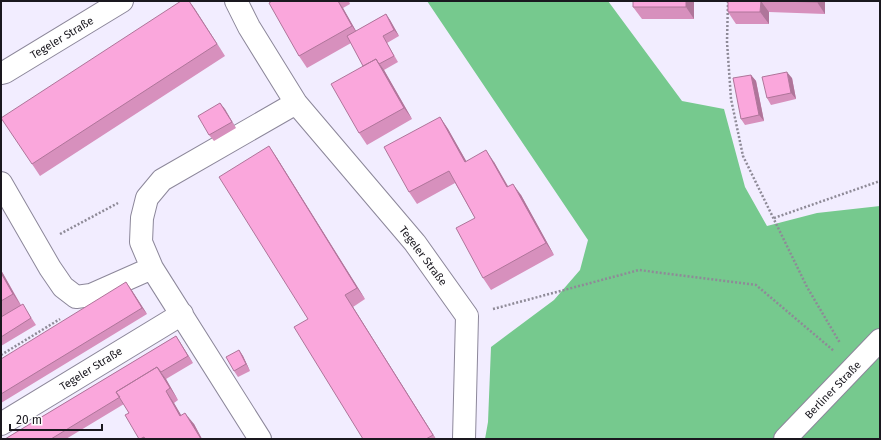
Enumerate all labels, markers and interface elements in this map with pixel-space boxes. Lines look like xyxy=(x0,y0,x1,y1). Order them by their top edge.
street label: Tegeler Straße xyxy=(28,14,96,62)
street label: Tegeler Straße xyxy=(396,224,450,288)
street label: Tegeler Straße xyxy=(57,345,125,393)
street label: Berliner Straße xyxy=(802,358,864,422)
scale bar xyxy=(10,406,102,432)
text: 20 m xyxy=(16,413,42,427)

